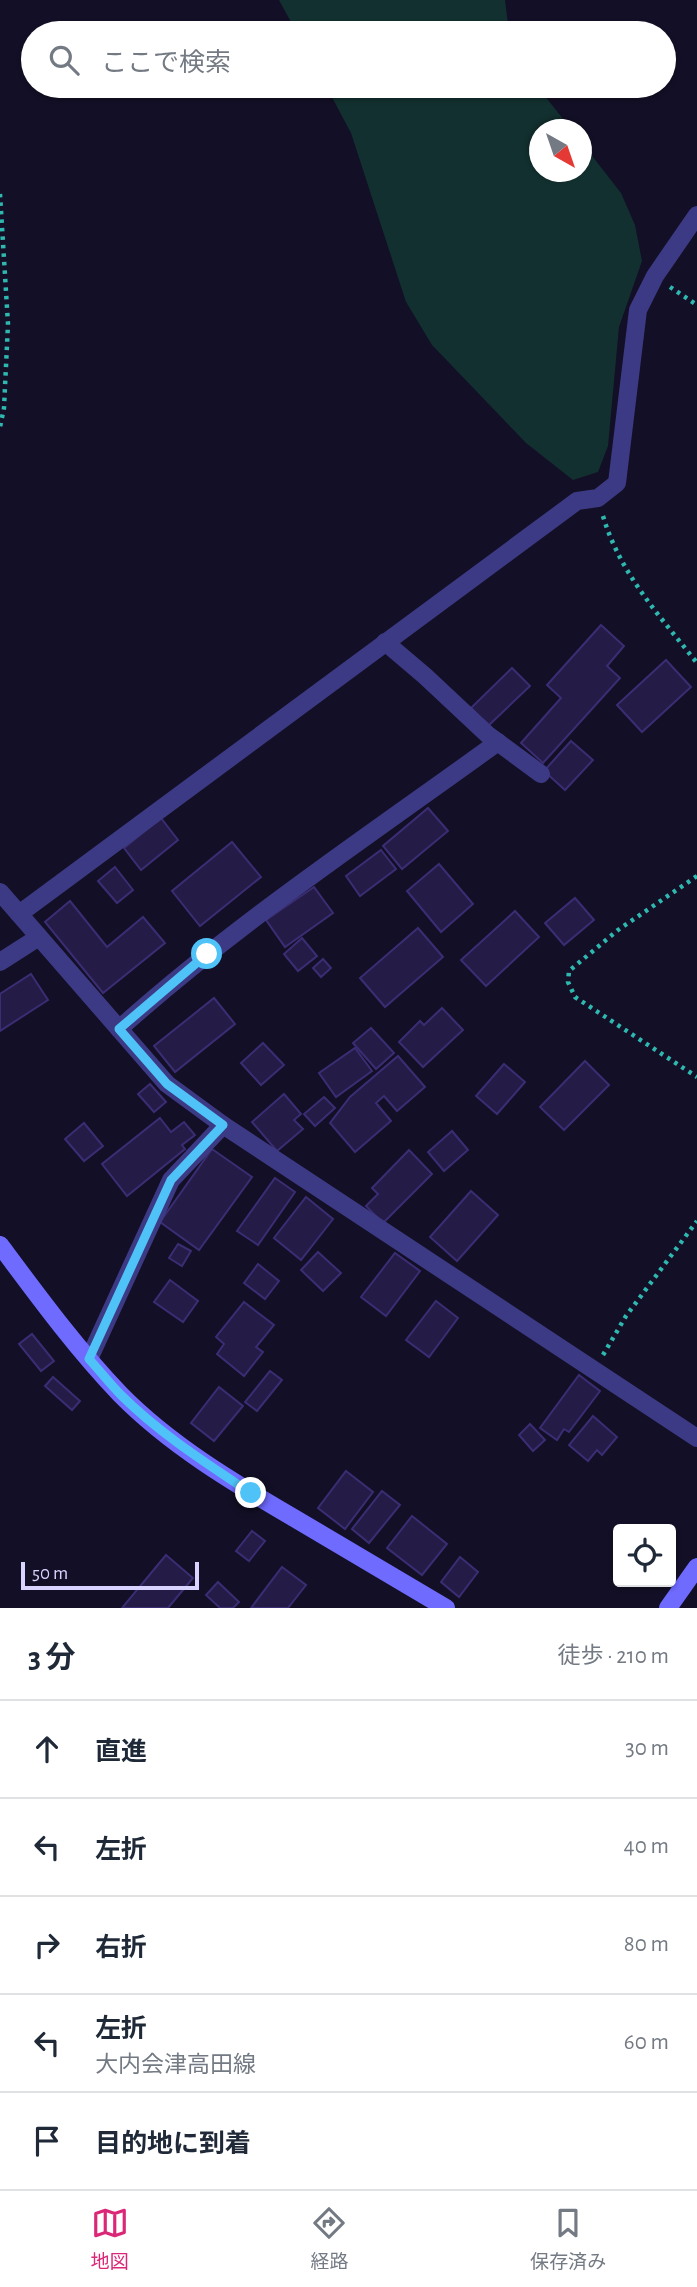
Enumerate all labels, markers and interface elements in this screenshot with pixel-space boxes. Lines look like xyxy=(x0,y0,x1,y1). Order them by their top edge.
search box xyxy=(21,21,676,98)
icon: search xyxy=(45,41,83,79)
text: ここで検索 xyxy=(101,50,231,76)
north arrow xyxy=(529,119,592,182)
route start xyxy=(191,938,222,969)
route end xyxy=(235,1477,266,1508)
map controls xyxy=(613,1524,676,1587)
button: locate xyxy=(613,1524,676,1587)
scale bar xyxy=(21,1559,200,1591)
text: 50 m xyxy=(32,1564,68,1583)
text: 3 分 xyxy=(28,1643,75,1673)
text: 徒歩 · 210 m xyxy=(557,1645,669,1668)
icon: ahead xyxy=(28,1730,66,1768)
text: 30 m xyxy=(625,1737,669,1760)
text: 直進 xyxy=(95,1739,147,1765)
icon: left xyxy=(28,1828,66,1866)
text: 40 m xyxy=(624,1835,669,1858)
text: 左折 xyxy=(95,1837,147,1863)
icon: right xyxy=(28,1926,66,1964)
text: 80 m xyxy=(624,1933,669,1956)
text: 右折 xyxy=(95,1935,147,1961)
text: 左折 xyxy=(95,2016,147,2042)
icon: left xyxy=(28,2024,66,2062)
text: 60 m xyxy=(624,2031,669,2054)
text: 大内会津高田線 xyxy=(95,2054,256,2077)
icon: arrive xyxy=(28,2122,66,2160)
text: 目的地に到着 xyxy=(95,2131,251,2157)
tab: 地図 xyxy=(91,2204,129,2274)
tab: 経路 xyxy=(310,2204,348,2274)
tab: 保存済み xyxy=(530,2204,606,2274)

